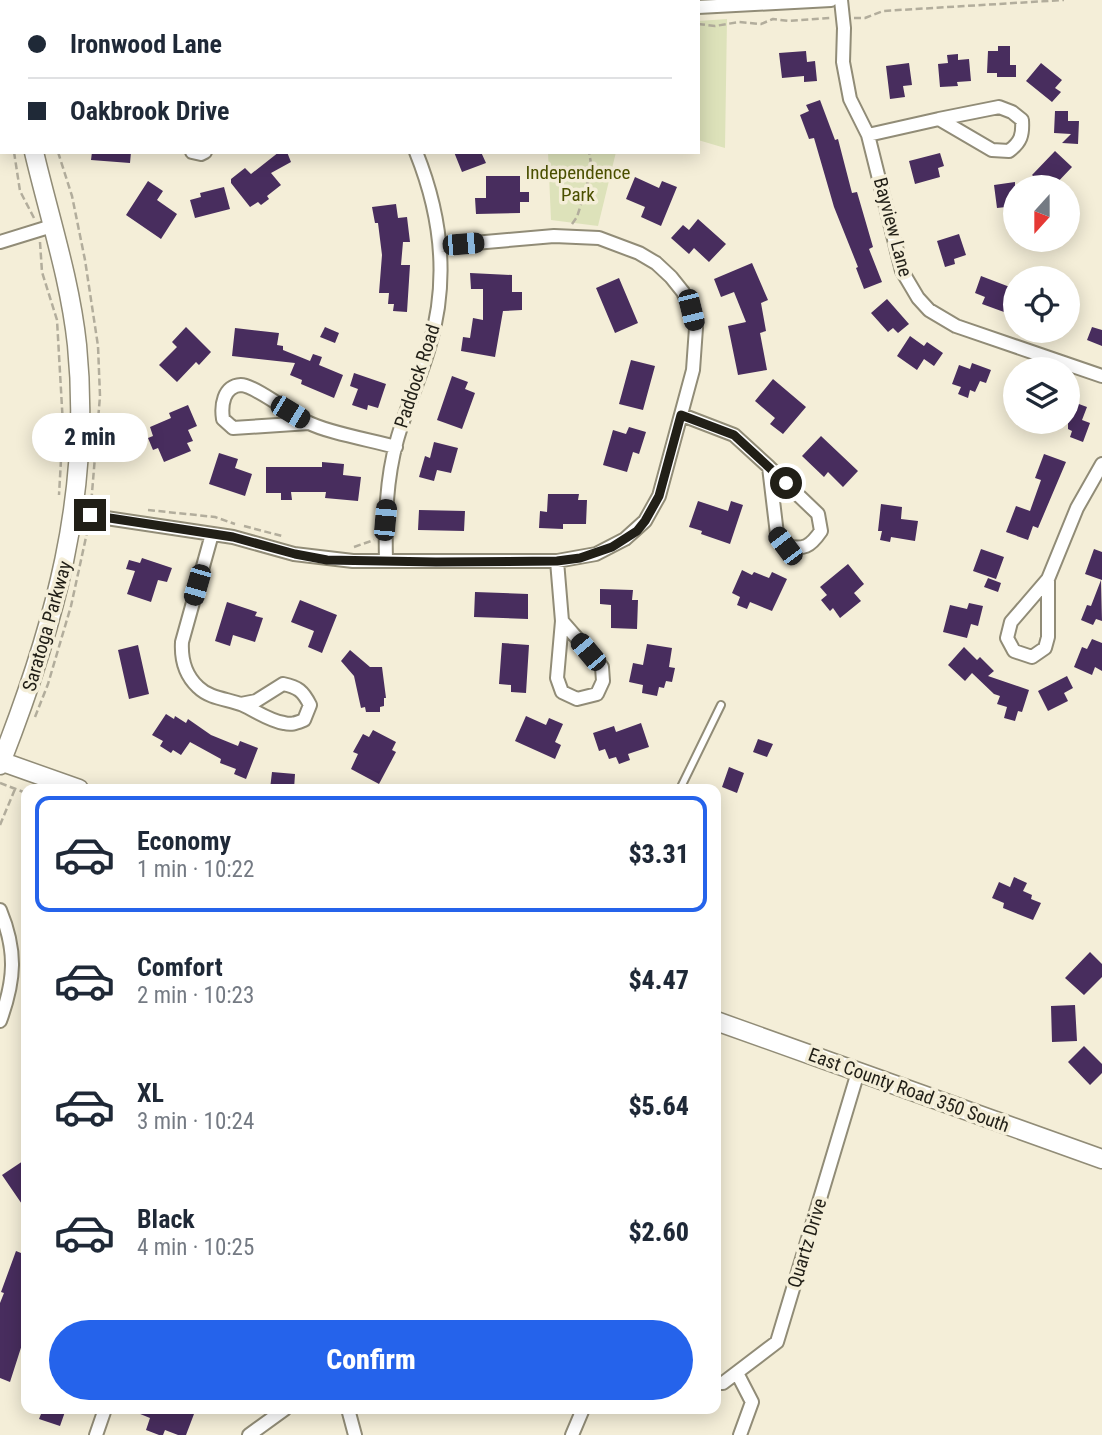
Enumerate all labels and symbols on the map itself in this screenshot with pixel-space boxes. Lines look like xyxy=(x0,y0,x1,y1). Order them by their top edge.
park label: Independence Park xyxy=(526,161,631,206)
street label: Bayview Lane xyxy=(869,175,917,279)
north arrow xyxy=(1003,175,1080,252)
car xyxy=(442,232,485,256)
car xyxy=(676,287,707,333)
street label: Paddock Road xyxy=(389,321,445,431)
car xyxy=(267,392,314,432)
callout: 2 min xyxy=(32,414,148,462)
route start xyxy=(770,467,802,499)
car xyxy=(373,498,398,542)
route end xyxy=(74,499,106,531)
car xyxy=(764,523,807,569)
street label: Saratoga Parkway xyxy=(17,558,77,694)
car xyxy=(182,562,213,608)
car xyxy=(567,629,610,675)
street label: East County Road 350 South xyxy=(805,1043,1013,1137)
street label: Quartz Drive xyxy=(783,1195,831,1290)

